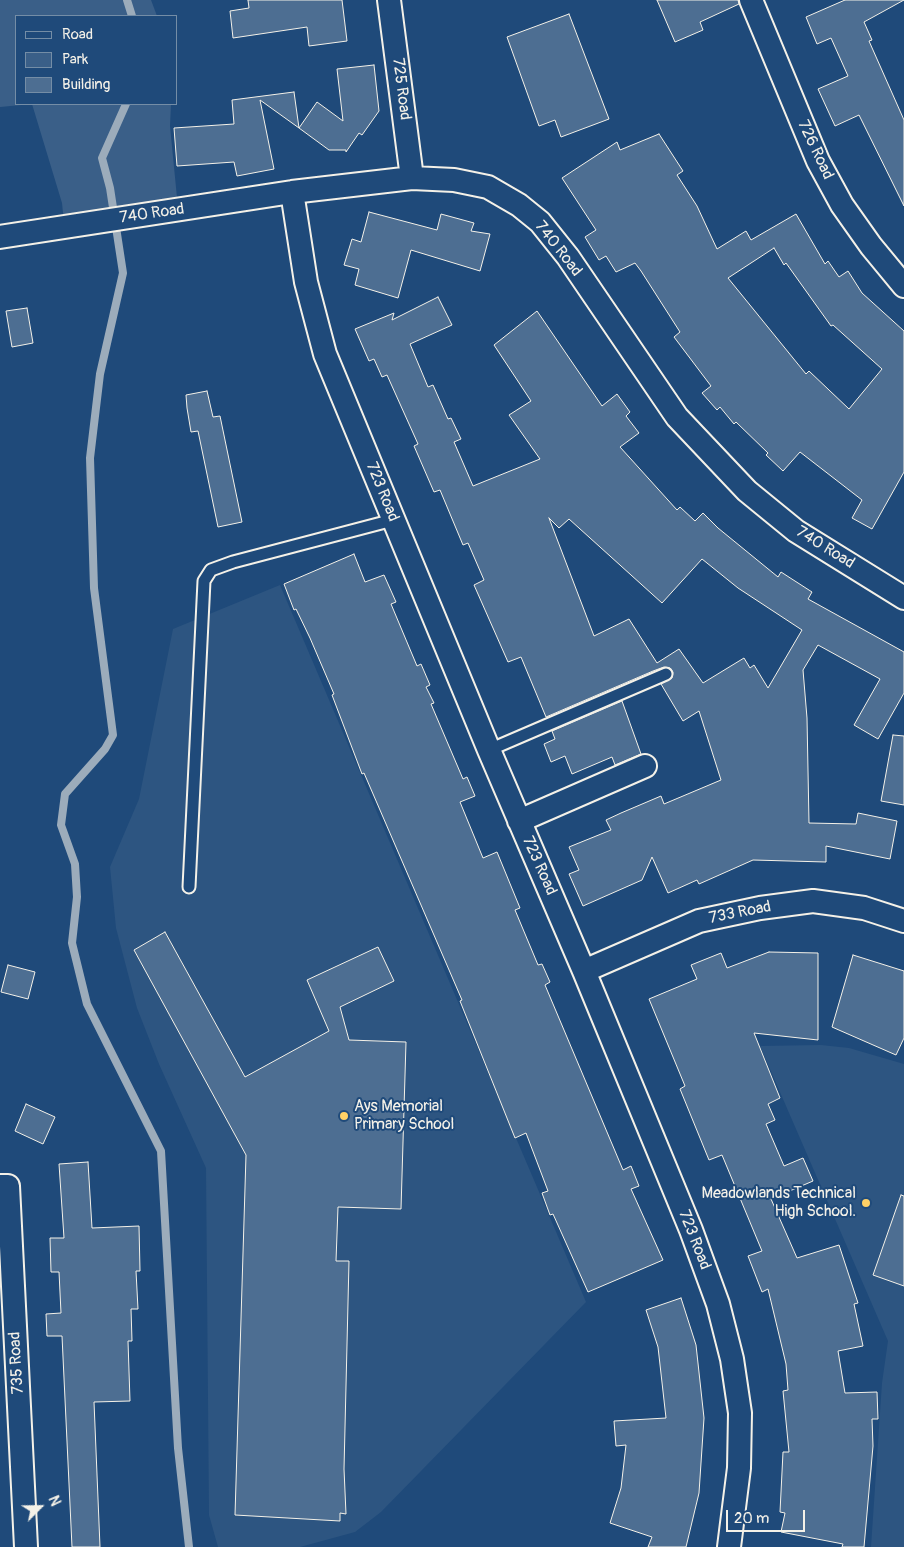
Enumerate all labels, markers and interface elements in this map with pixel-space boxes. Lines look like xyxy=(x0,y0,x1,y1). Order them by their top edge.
legend xyxy=(15,15,178,105)
text: Road xyxy=(62,25,93,44)
text: Park xyxy=(62,50,88,69)
street label: 725 Road xyxy=(388,57,414,121)
text: Building xyxy=(62,75,110,94)
street label: 726 Road xyxy=(793,117,837,183)
street label: 740 Road xyxy=(118,200,186,228)
street label: 740 Road xyxy=(530,217,586,281)
street label: 723 Road xyxy=(361,459,403,525)
street label: 740 Road xyxy=(792,523,858,573)
street label: 723 Road xyxy=(518,834,560,898)
street label: 733 Road xyxy=(707,898,773,928)
place label: Ays Memorial Primary School xyxy=(354,1097,454,1135)
marker: Ays Memorial Primary School xyxy=(338,1110,350,1122)
place label: Meadowlands Technical High School. xyxy=(701,1184,856,1222)
marker: Meadowlands Technical High School. xyxy=(860,1197,872,1209)
street label: 723 Road xyxy=(674,1207,714,1273)
street label: 735 Road xyxy=(6,1331,28,1395)
north arrow xyxy=(15,1482,65,1532)
text: N xyxy=(45,1493,64,1509)
scale bar xyxy=(729,1500,808,1532)
text: 20 m xyxy=(734,1509,769,1528)

